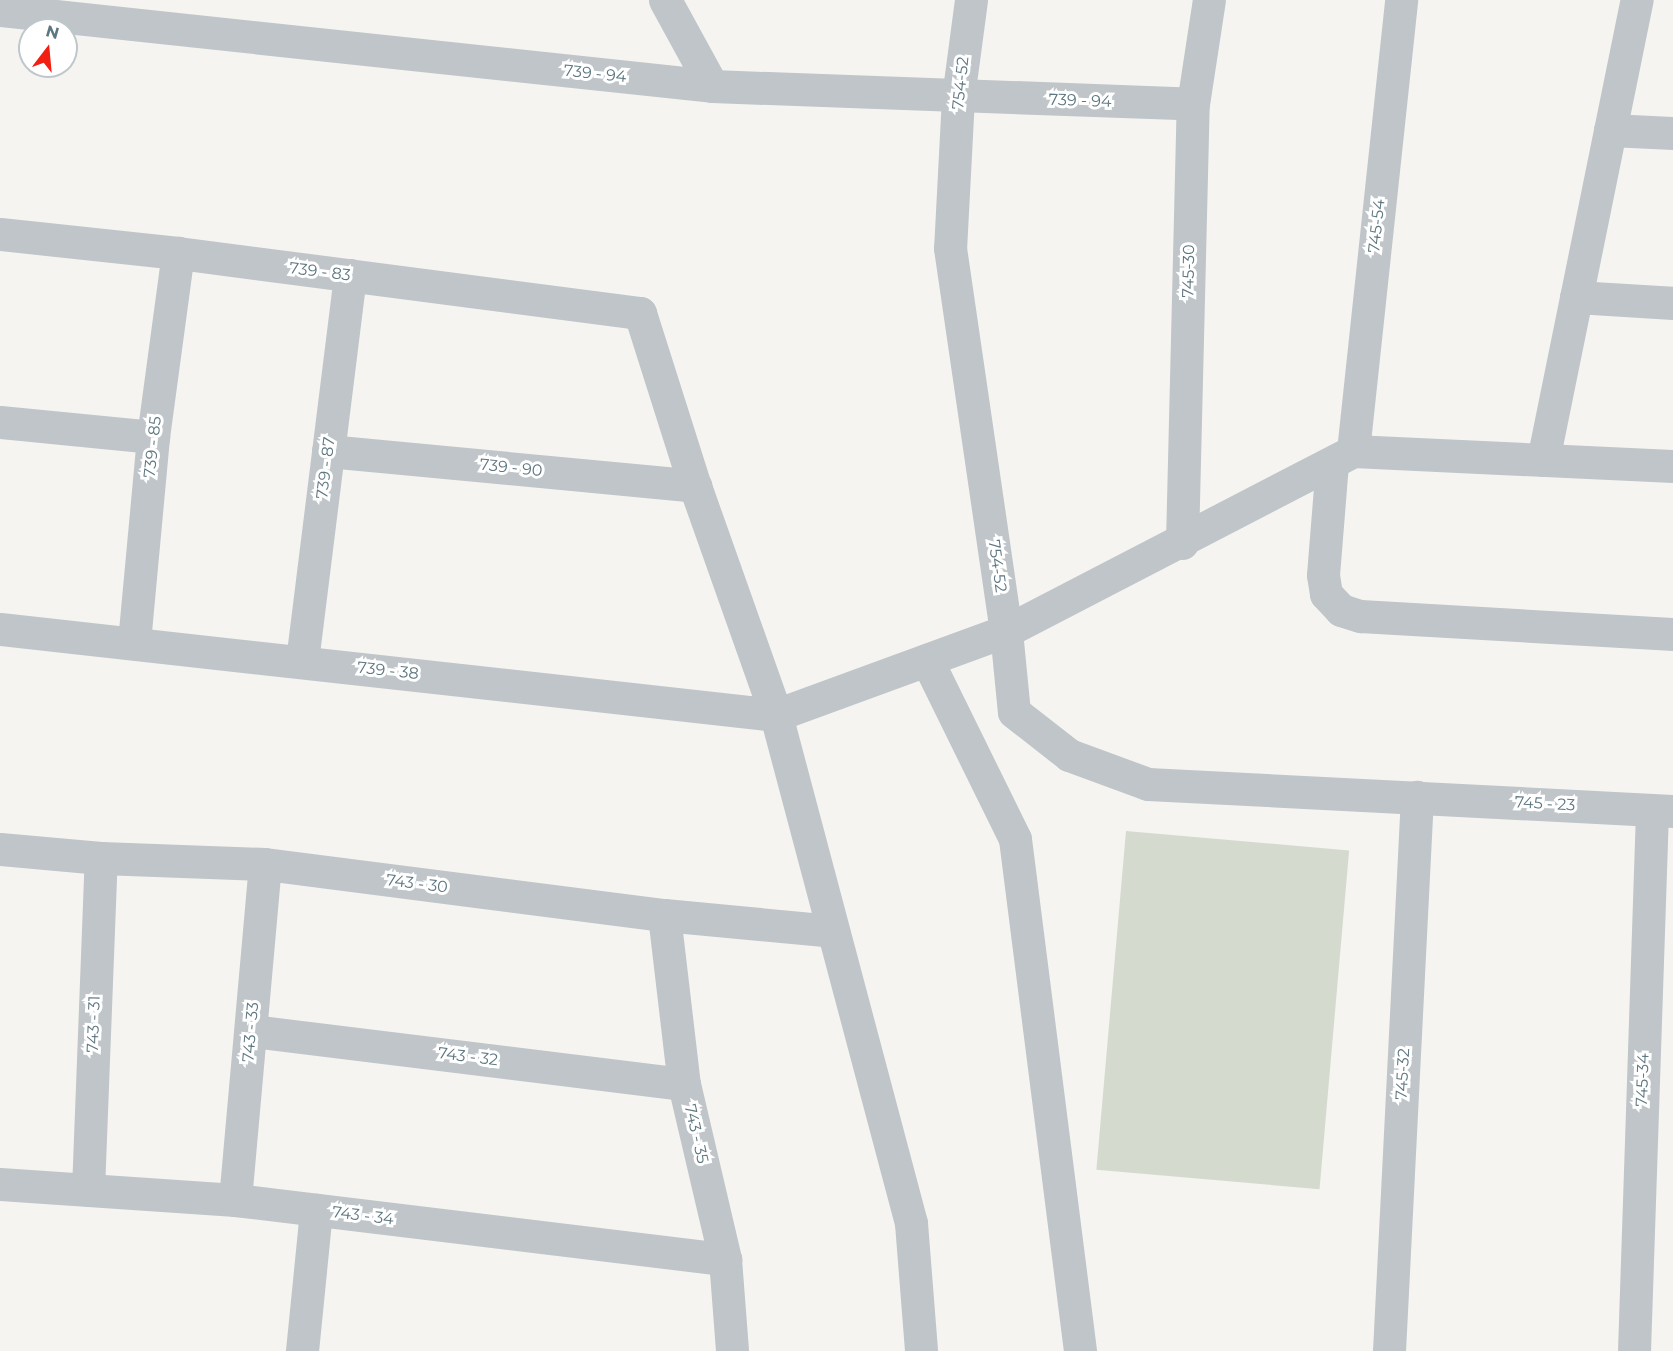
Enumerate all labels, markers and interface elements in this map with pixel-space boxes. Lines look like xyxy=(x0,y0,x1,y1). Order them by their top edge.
north arrow xyxy=(18,18,78,78)
text: N xyxy=(44,21,61,43)
street label: 754-52 xyxy=(949,56,973,110)
street label: 739 - 94 xyxy=(563,61,627,87)
street label: 739 - 94 xyxy=(1048,90,1112,112)
street label: 745-54 xyxy=(1365,198,1389,254)
street label: 745-30 xyxy=(1179,244,1199,298)
street label: 739 - 83 xyxy=(288,259,352,285)
street label: 739 - 85 xyxy=(140,415,166,479)
street label: 739 - 87 xyxy=(313,436,339,500)
street label: 739 - 90 xyxy=(479,455,543,481)
street label: 754-52 xyxy=(984,538,1010,594)
street label: 739 - 38 xyxy=(356,658,420,684)
street label: 745 - 23 xyxy=(1514,793,1576,815)
street label: 743 - 30 xyxy=(385,871,449,897)
street label: 743 - 31 xyxy=(83,995,105,1053)
street label: 743 - 33 xyxy=(239,1001,263,1063)
street label: 743 - 32 xyxy=(437,1044,499,1070)
street label: 745-32 xyxy=(1392,1048,1414,1100)
street label: 745-34 xyxy=(1632,1053,1654,1107)
street label: 743 - 35 xyxy=(680,1103,712,1165)
street label: 743 - 34 xyxy=(331,1203,395,1229)

